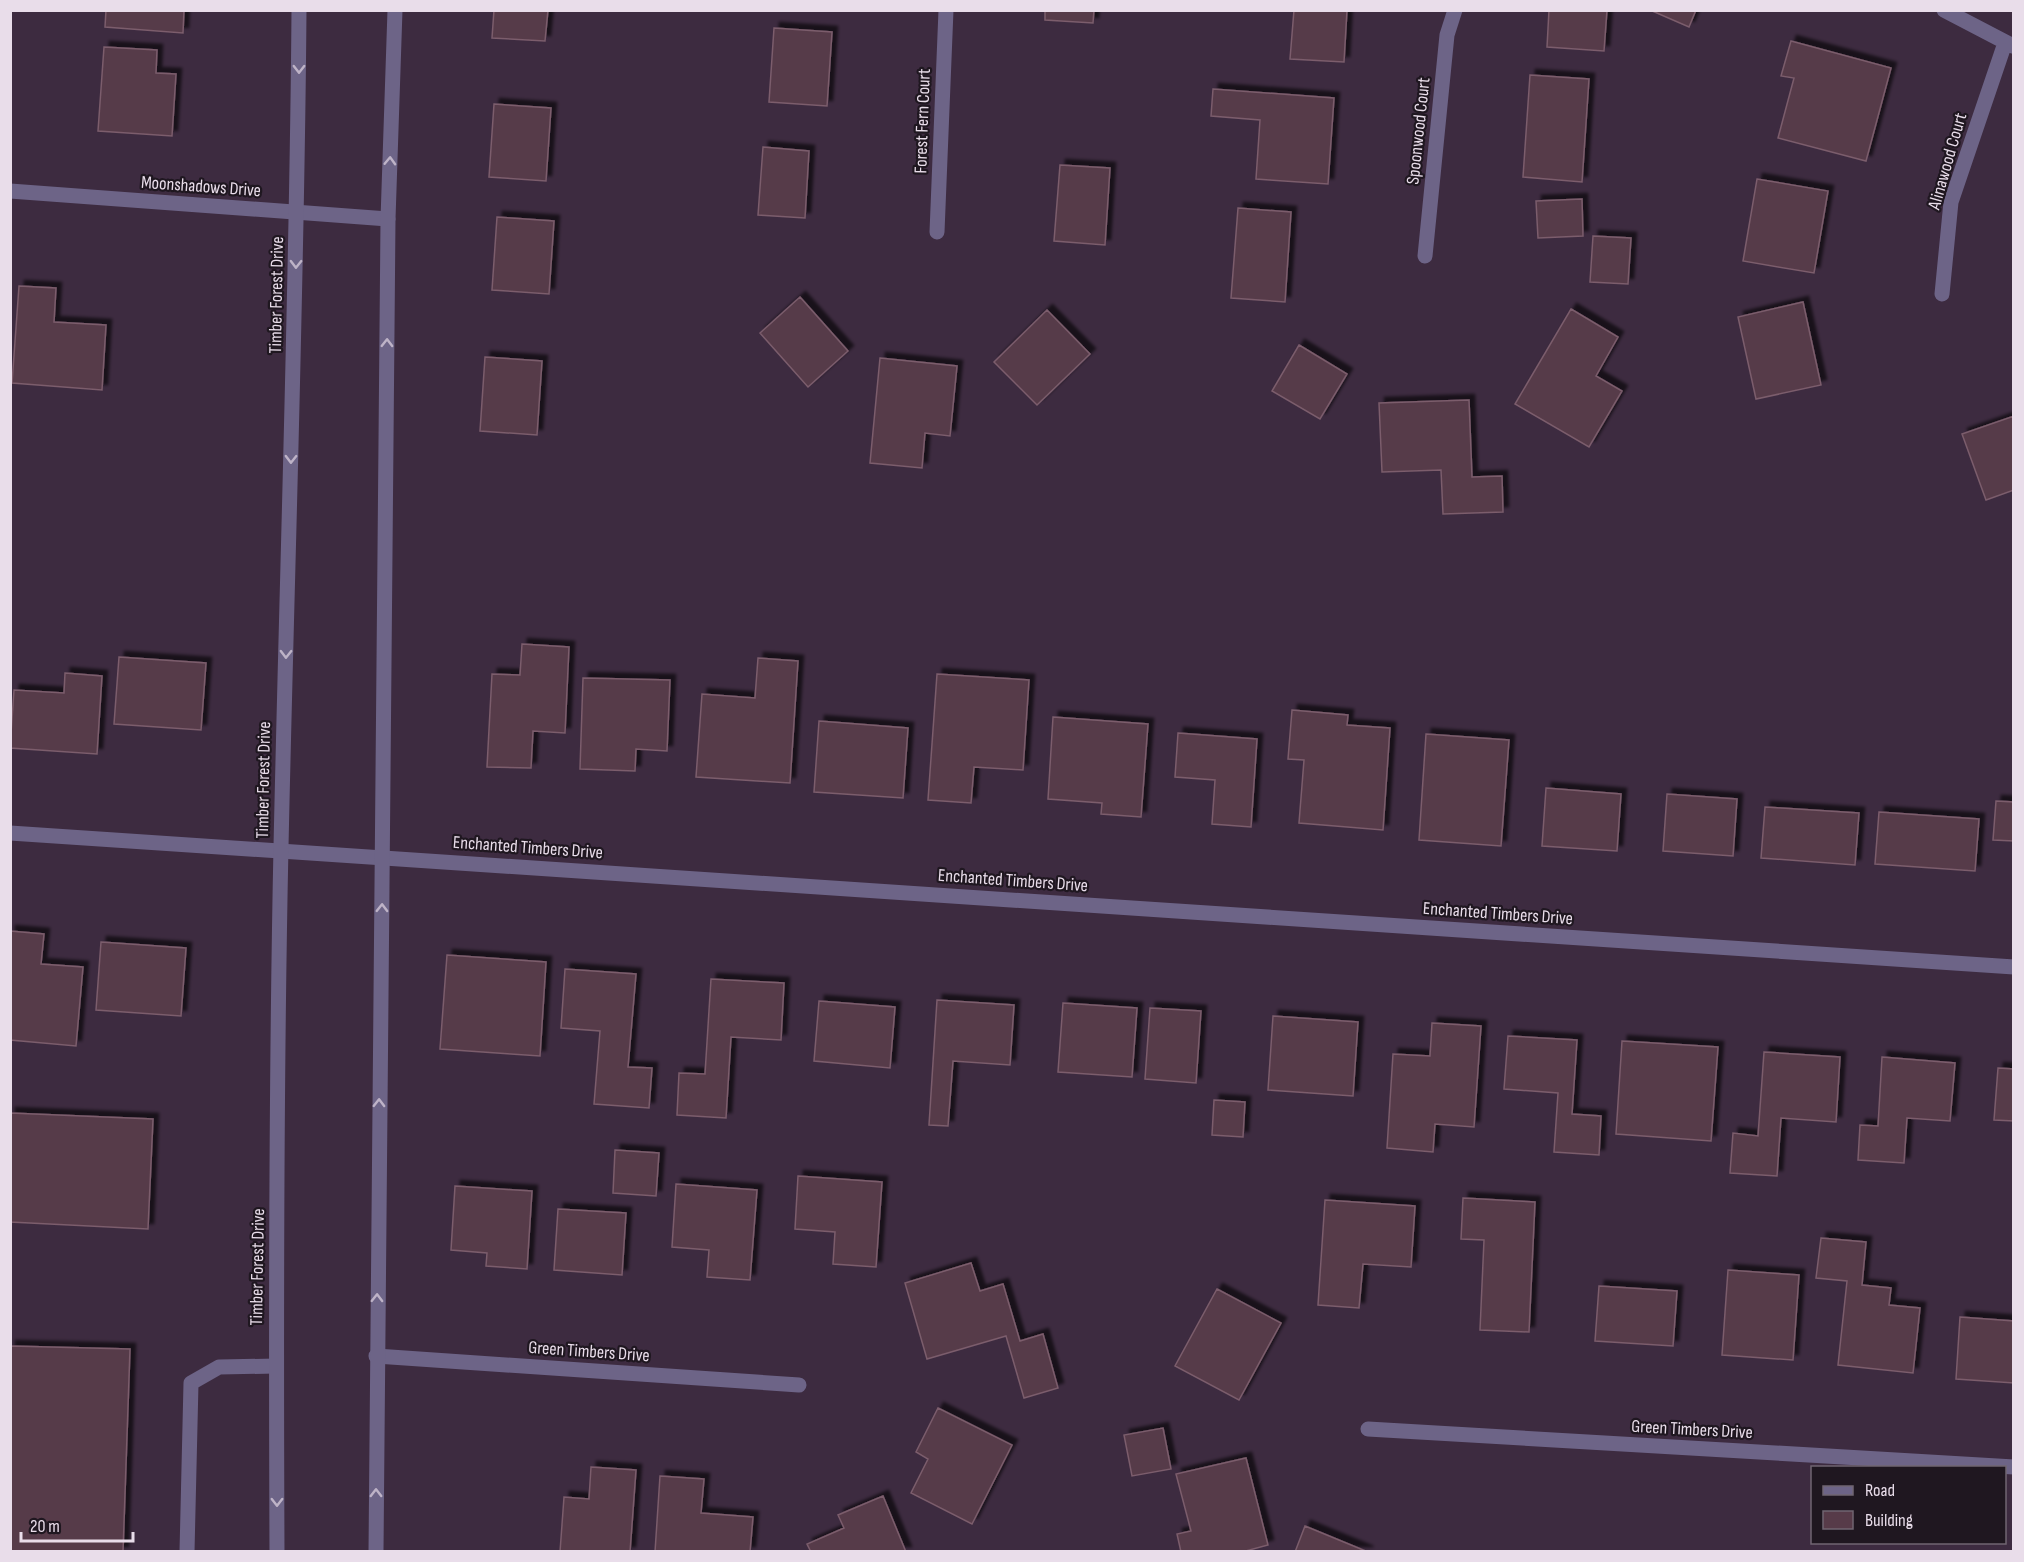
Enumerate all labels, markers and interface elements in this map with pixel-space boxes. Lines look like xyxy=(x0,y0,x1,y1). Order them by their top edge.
one-way arrow xyxy=(293,64,305,73)
street label: Forest Fern Court xyxy=(910,68,935,174)
street label: Spoonwood Court xyxy=(1402,76,1435,186)
street label: Alinawood Court xyxy=(1923,110,1971,213)
one-way arrow xyxy=(384,156,397,165)
street label: Moonshadows Drive xyxy=(140,172,262,201)
street label: Timber Forest Drive xyxy=(265,236,288,354)
one-way arrow xyxy=(290,259,302,268)
one-way arrow xyxy=(381,338,393,347)
one-way arrow xyxy=(285,454,297,463)
one-way arrow xyxy=(280,649,292,658)
street label: Timber Forest Drive xyxy=(252,721,275,839)
street label: Enchanted Timbers Drive xyxy=(452,832,604,863)
street label: Enchanted Timbers Drive xyxy=(937,865,1089,896)
street label: Enchanted Timbers Drive xyxy=(1422,898,1574,929)
one-way arrow xyxy=(376,904,388,913)
one-way arrow xyxy=(373,1099,385,1108)
street label: Timber Forest Drive xyxy=(246,1208,269,1326)
one-way arrow xyxy=(371,1294,383,1303)
street label: Green Timbers Drive xyxy=(528,1337,650,1366)
street label: Green Timbers Drive xyxy=(1631,1416,1753,1443)
legend xyxy=(1811,1466,2006,1544)
text: Road xyxy=(1865,1480,1895,1501)
one-way arrow xyxy=(370,1489,382,1498)
one-way arrow xyxy=(270,1497,283,1506)
scale bar xyxy=(21,1505,134,1543)
text: Building xyxy=(1865,1510,1913,1531)
text: 20 m xyxy=(30,1516,60,1537)

